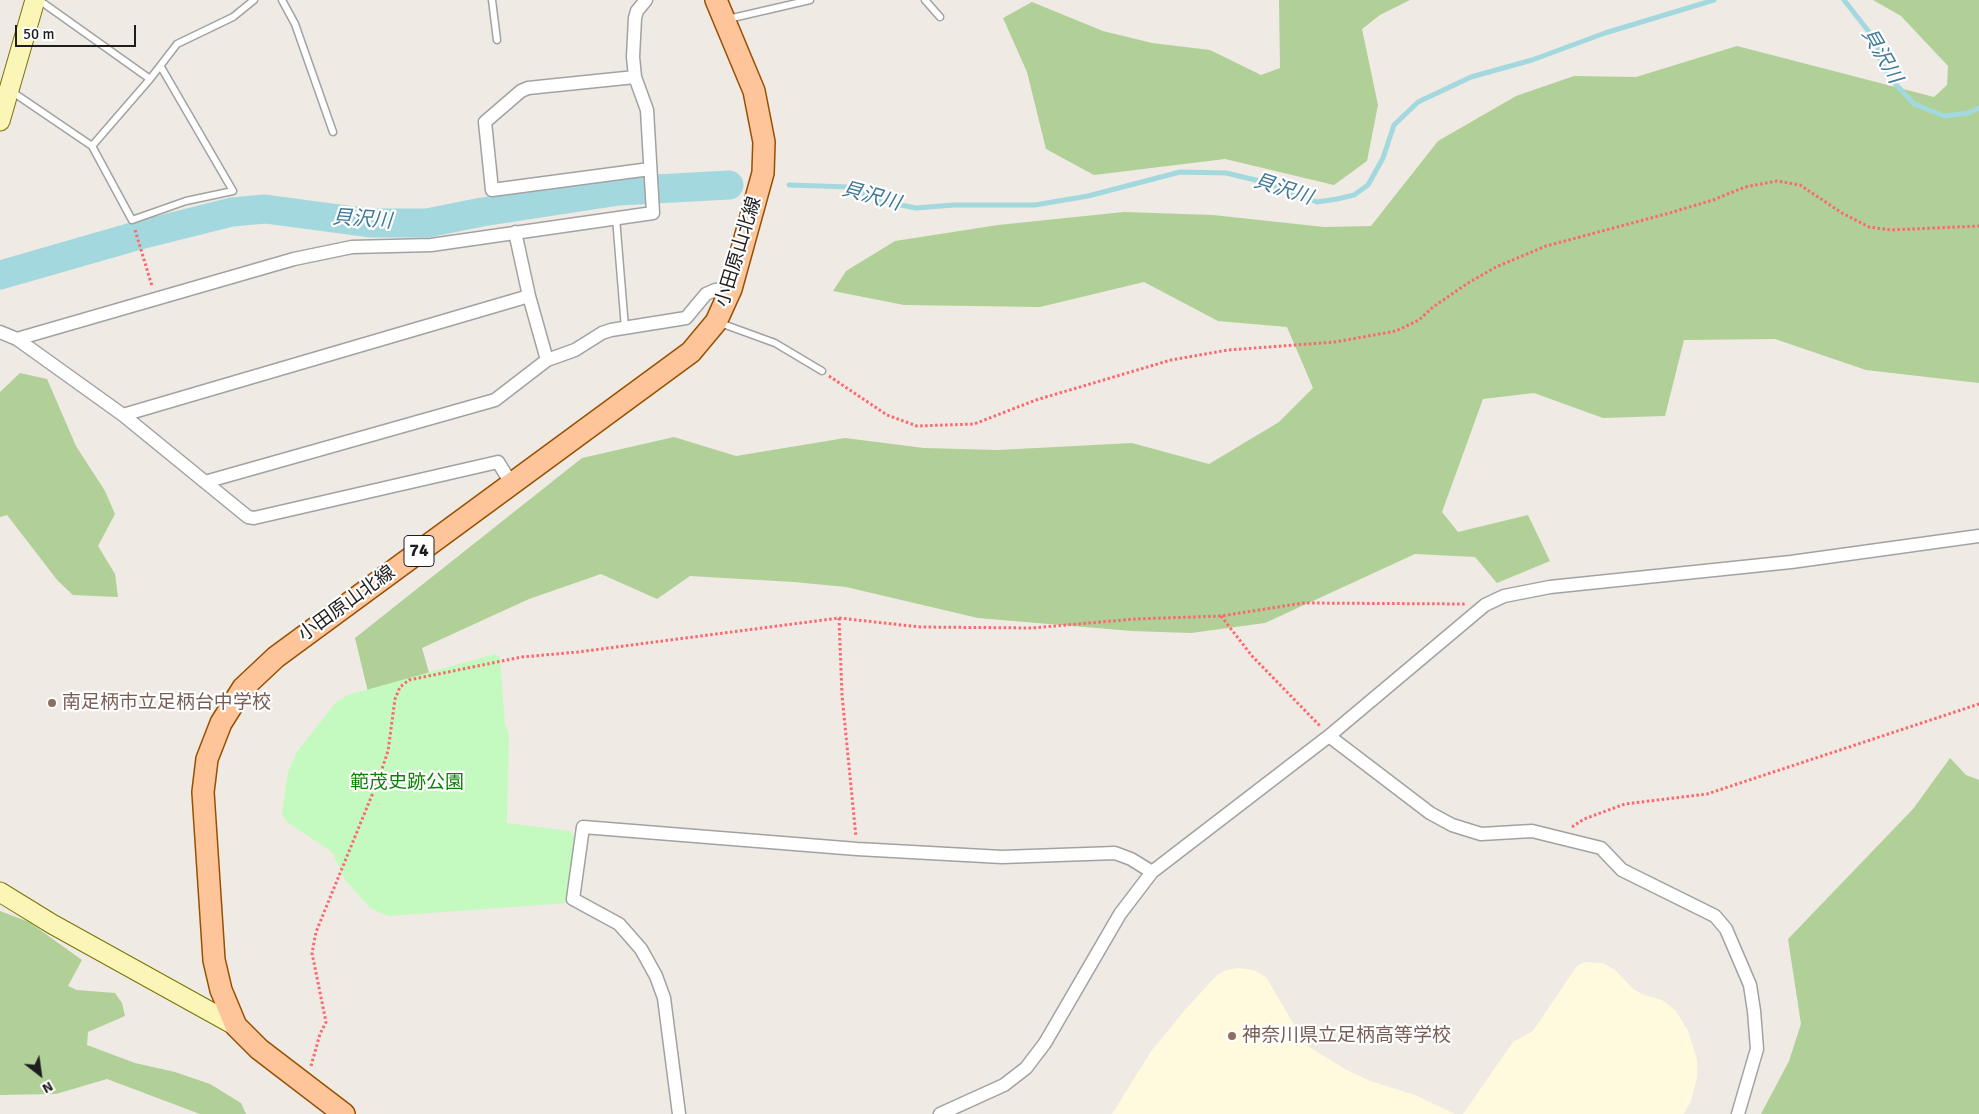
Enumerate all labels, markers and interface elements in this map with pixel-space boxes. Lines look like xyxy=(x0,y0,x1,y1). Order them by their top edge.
scale bar xyxy=(18,15,139,47)
water label: 貝沢川 xyxy=(1856,24,1906,88)
text: 50 m xyxy=(23,25,54,43)
water label: 貝沢川 xyxy=(1251,169,1315,211)
water label: 貝沢川 xyxy=(839,178,903,216)
street label: 小田原山北線 xyxy=(711,194,767,310)
water label: 貝沢川 xyxy=(331,206,393,234)
road number: 74 xyxy=(404,536,434,566)
street label: 小田原山北線 xyxy=(294,561,400,647)
place label: 南足柄市立足柄台中学校 xyxy=(62,692,271,714)
marker: 南足柄市立足柄台中学校 xyxy=(46,697,58,709)
park label: 範茂史跡公園 xyxy=(350,772,464,794)
place label: 神奈川県立足柄高等学校 xyxy=(1242,1025,1451,1047)
marker: 神奈川県立足柄高等学校 xyxy=(1226,1030,1238,1042)
north arrow xyxy=(15,1049,65,1099)
text: N xyxy=(39,1078,56,1097)

